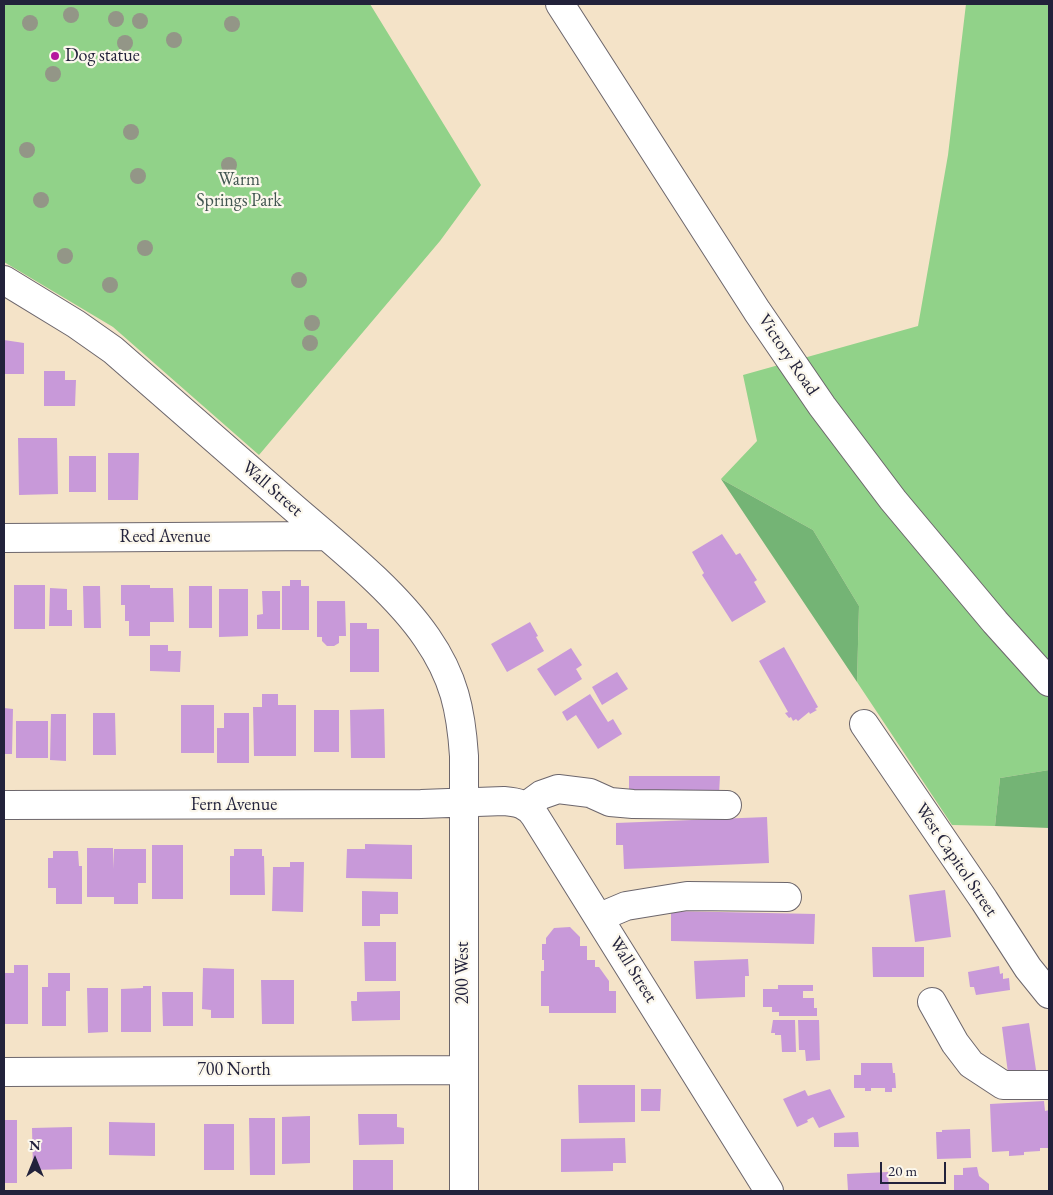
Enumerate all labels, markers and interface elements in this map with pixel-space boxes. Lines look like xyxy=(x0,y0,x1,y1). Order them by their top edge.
place label: Dog statue xyxy=(65,45,140,67)
marker: Dog statue xyxy=(49,50,61,62)
park label: Warm Springs Park xyxy=(196,169,282,212)
street label: Victory Road xyxy=(753,310,823,400)
street label: Wall Street xyxy=(237,457,307,521)
street label: Reed Avenue xyxy=(120,526,210,548)
street label: Fern Avenue xyxy=(191,794,277,816)
street label: West Capitol Street xyxy=(910,799,1002,921)
street label: Wall Street xyxy=(604,933,662,1007)
street label: 200 West xyxy=(452,942,474,1004)
street label: 700 North xyxy=(197,1059,271,1081)
north arrow xyxy=(10,1135,60,1185)
text: N xyxy=(29,1136,41,1154)
scale bar xyxy=(883,1152,949,1184)
text: 20 m xyxy=(888,1161,917,1180)

